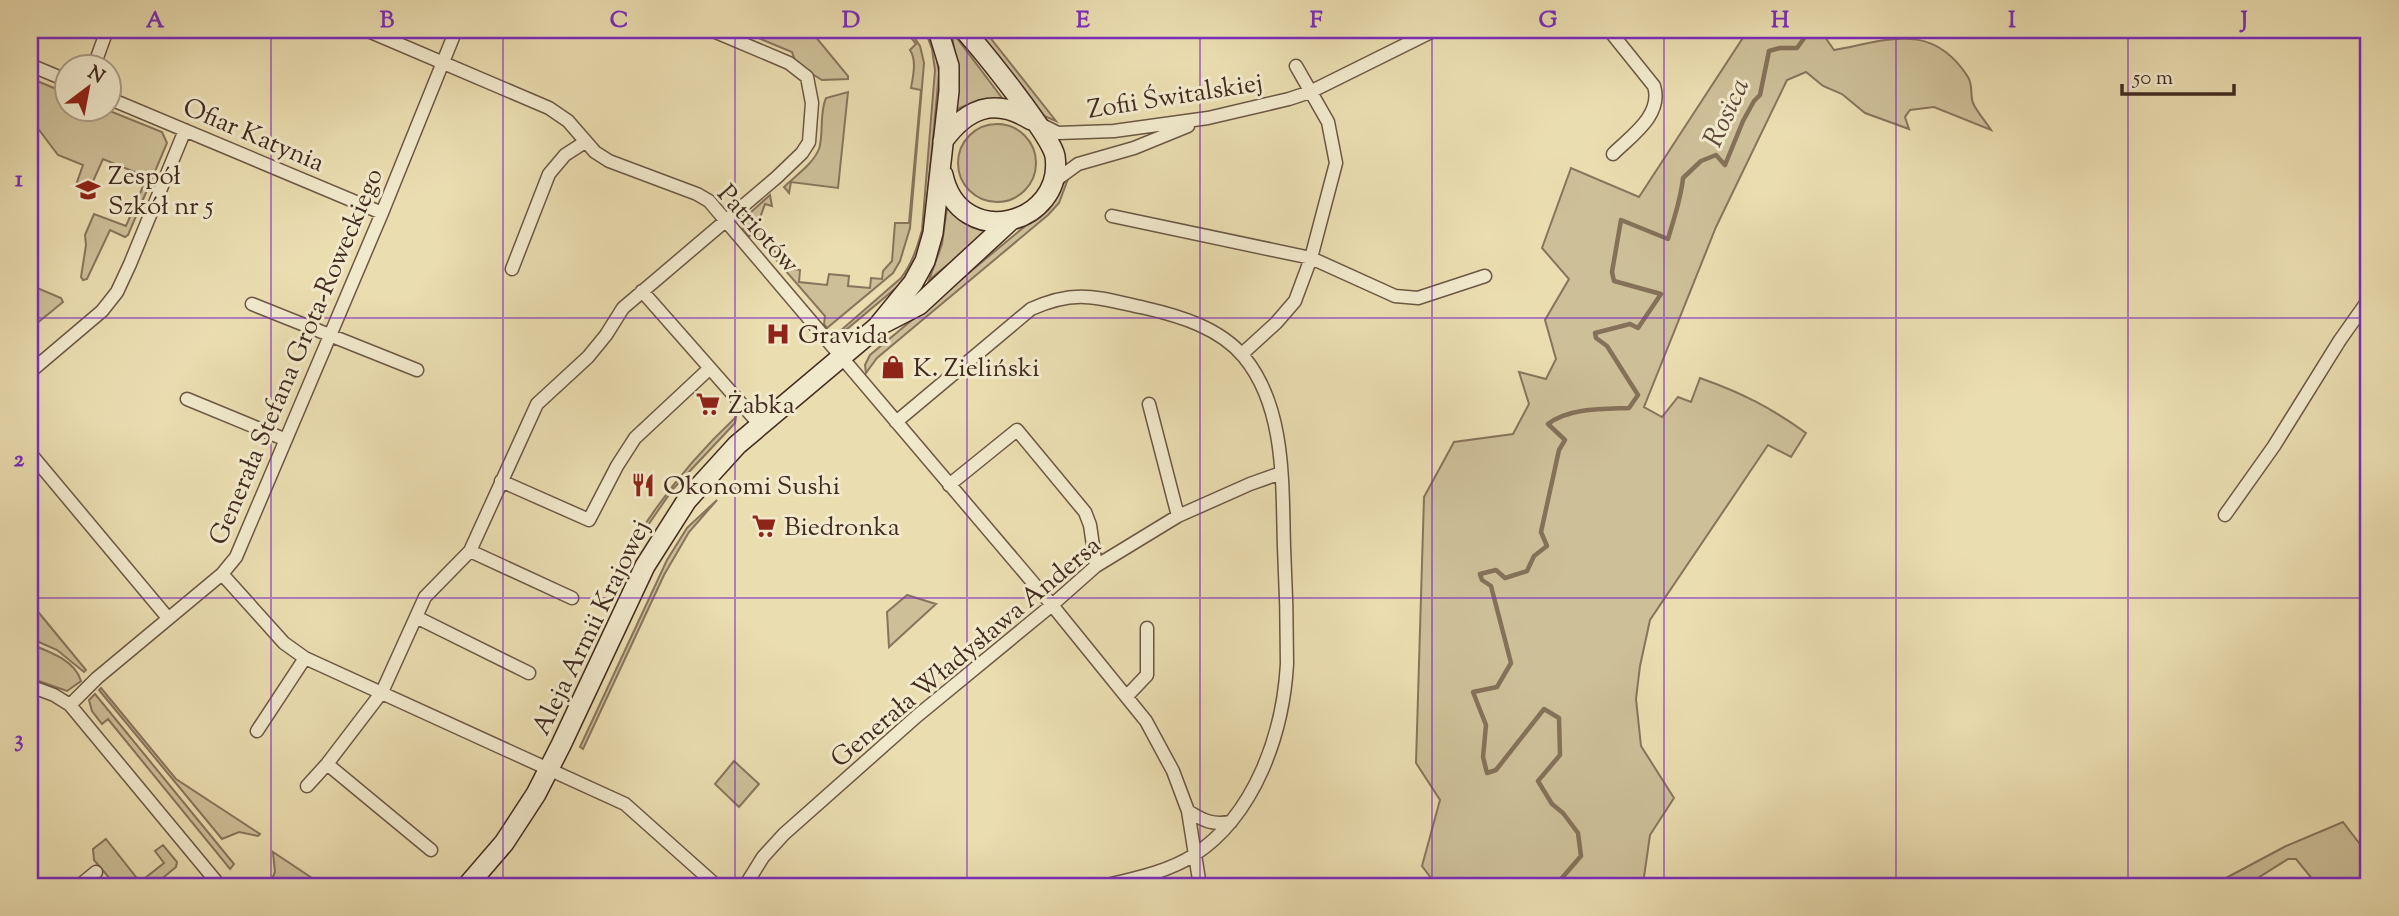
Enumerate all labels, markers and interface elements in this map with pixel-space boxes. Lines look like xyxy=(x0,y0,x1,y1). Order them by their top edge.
text: A xyxy=(146,5,165,38)
text: B xyxy=(380,5,395,38)
text: C xyxy=(610,5,628,38)
text: D xyxy=(842,5,860,38)
text: E xyxy=(1076,5,1090,38)
text: F xyxy=(1310,5,1323,38)
text: G xyxy=(1539,5,1558,38)
text: H xyxy=(1771,5,1790,38)
text: I xyxy=(2008,5,2016,38)
text: J xyxy=(2239,5,2248,38)
north arrow xyxy=(52,52,122,122)
scale bar xyxy=(2122,52,2234,96)
text: N xyxy=(82,60,109,91)
text: 50 m xyxy=(2132,64,2173,94)
street label: Zofii Świtalskiej xyxy=(1085,65,1266,130)
water label: Rosica xyxy=(1694,72,1761,154)
street label: Ofiar Katynia xyxy=(177,90,329,183)
place label: Zespół Szkół nr 5 xyxy=(108,159,213,226)
street label: Generała Stefana Grota-Roweckiego xyxy=(201,163,394,551)
text: 1 xyxy=(15,164,23,197)
school or university icon: Zespół Szkół nr 5 xyxy=(74,176,102,204)
street label: Patriotów xyxy=(707,177,807,282)
place label: Gravida xyxy=(798,318,888,355)
hospital icon: Gravida xyxy=(764,320,792,348)
place label: K. Zieliński xyxy=(913,351,1040,388)
shop icon: K. Zieliński xyxy=(879,353,907,381)
place label: Żabka xyxy=(728,388,795,425)
supermarket icon: Żabka xyxy=(694,390,722,418)
text: 2 xyxy=(14,444,25,477)
place label: Okonomi Sushi xyxy=(663,469,840,506)
restaurant icon: Okonomi Sushi xyxy=(629,471,657,499)
place label: Biedronka xyxy=(784,510,900,547)
supermarket icon: Biedronka xyxy=(750,512,778,540)
street label: Aleja Armii Krajowej xyxy=(524,514,660,742)
street label: Generała Władysława Andersa xyxy=(823,528,1110,777)
text: 3 xyxy=(14,724,24,757)

